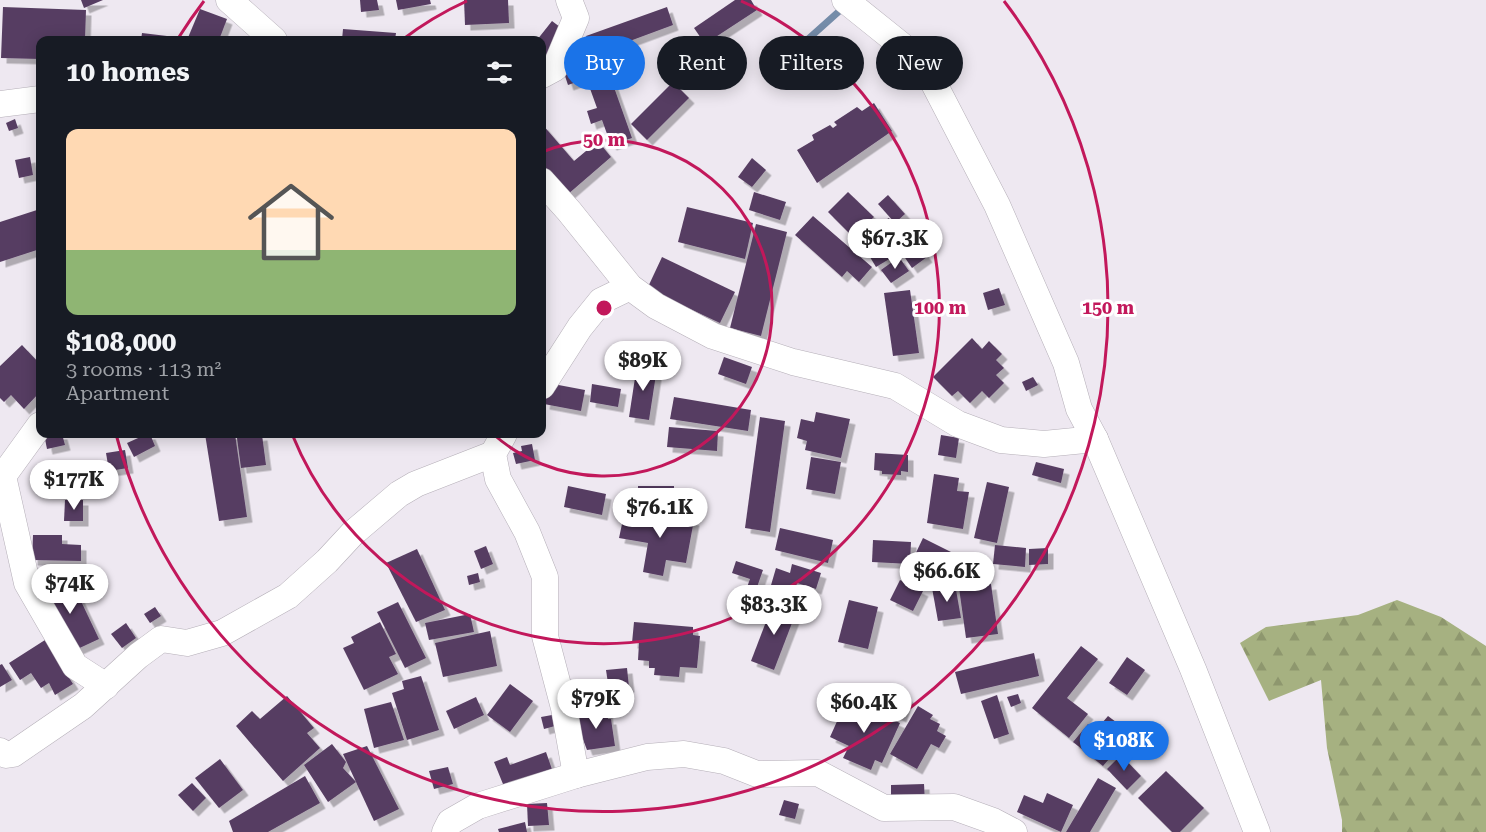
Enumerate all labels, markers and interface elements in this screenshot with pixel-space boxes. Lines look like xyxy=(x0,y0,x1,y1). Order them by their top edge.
chip: Buy xyxy=(564,36,645,90)
chip: Rent xyxy=(657,36,747,90)
chip: Filters xyxy=(759,36,864,90)
chip: New xyxy=(876,36,963,90)
icon: filters xyxy=(483,56,516,89)
text: 10 homes xyxy=(66,57,190,87)
text: 50 m xyxy=(583,129,626,150)
icon: home xyxy=(237,168,345,276)
pin: $67.3K xyxy=(846,219,944,270)
text: $67.3K xyxy=(862,226,928,250)
text: 100 m xyxy=(914,297,967,318)
text: 150 m xyxy=(1082,297,1135,318)
centre of rings xyxy=(594,298,614,318)
text: $108,000 xyxy=(66,327,176,357)
pin: $89K xyxy=(607,341,679,392)
text: $89K xyxy=(618,348,668,372)
text: 3 rooms · 113 m² xyxy=(66,357,221,381)
text: Apartment xyxy=(66,381,169,405)
pin: $177K xyxy=(32,460,116,511)
text: $177K xyxy=(44,467,104,491)
pin: $76.1K xyxy=(611,488,709,539)
text: $76.1K xyxy=(627,495,693,519)
pin: $66.6K xyxy=(898,552,996,603)
text: $66.6K xyxy=(914,559,980,583)
pin: $74K xyxy=(34,564,106,615)
text: $74K xyxy=(45,571,95,595)
pin: $83.3K xyxy=(725,585,823,636)
text: $83.3K xyxy=(741,592,807,616)
pin: $79K xyxy=(560,679,632,730)
pin: $60.4K xyxy=(815,683,913,734)
text: $79K xyxy=(571,686,621,710)
text: $60.4K xyxy=(831,690,897,714)
pin: $108K xyxy=(1082,721,1166,772)
text: $108K xyxy=(1094,728,1154,752)

